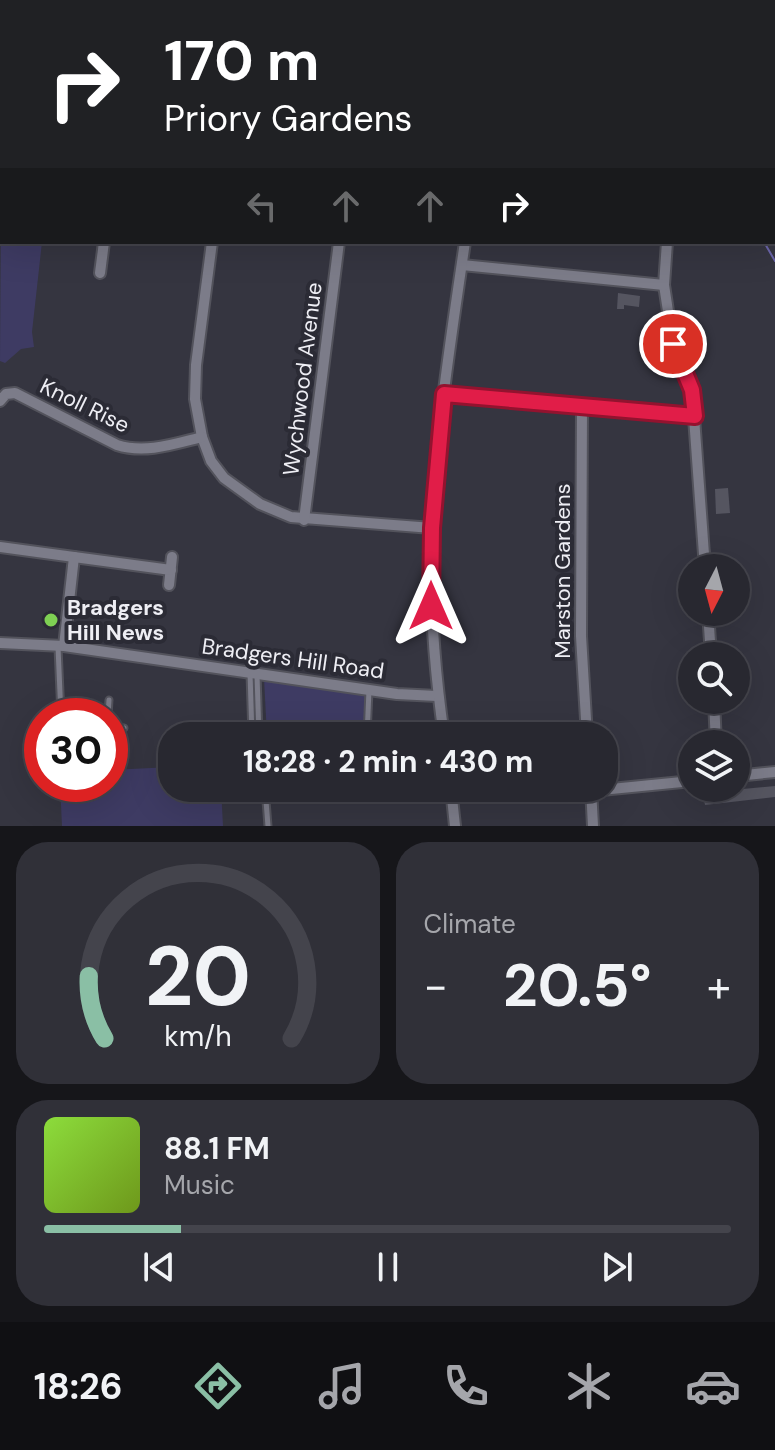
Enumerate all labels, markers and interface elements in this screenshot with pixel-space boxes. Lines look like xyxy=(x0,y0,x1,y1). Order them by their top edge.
text: 170 m xyxy=(164,24,319,97)
icon: right xyxy=(32,32,136,136)
text: Priory Gardens xyxy=(164,95,412,142)
icon: left xyxy=(240,184,284,228)
icon: ahead xyxy=(324,184,368,228)
icon: ahead xyxy=(408,184,452,228)
icon: right xyxy=(492,184,536,228)
street label: Wychwood Avenue xyxy=(276,281,329,477)
pin xyxy=(639,310,707,378)
icon: arrive xyxy=(651,322,695,366)
street label: Knoll Rise xyxy=(35,371,134,440)
street label: Marston Gardens xyxy=(548,483,577,659)
north arrow xyxy=(678,554,750,626)
map controls xyxy=(678,554,750,802)
position arrow xyxy=(389,564,473,648)
place label: Bradgers Hill News xyxy=(67,593,164,647)
marker: Bradgers Hill News xyxy=(42,611,60,629)
street label: Bradgers Hill Road xyxy=(200,631,386,686)
button: search xyxy=(678,642,750,714)
speed limit sign: 30 xyxy=(24,698,128,802)
button: layers xyxy=(678,730,750,802)
text: 18:28 · 2 min · 430 m xyxy=(243,742,533,781)
text: Climate xyxy=(424,907,516,941)
text: 20 xyxy=(145,922,251,1031)
text: 20.5° xyxy=(503,946,651,1025)
text: − xyxy=(424,957,448,1015)
text: + xyxy=(707,957,731,1015)
text: km/h xyxy=(164,1018,232,1055)
text: 88.1 FM xyxy=(164,1129,270,1168)
text: Music xyxy=(164,1168,235,1202)
icon: previous xyxy=(137,1245,181,1289)
icon: pause xyxy=(366,1245,410,1289)
icon: next xyxy=(595,1245,639,1289)
icon: directions xyxy=(190,1358,246,1414)
icon: music xyxy=(314,1358,370,1414)
icon: phone xyxy=(438,1358,494,1414)
icon: climate xyxy=(561,1358,617,1414)
icon: car xyxy=(685,1358,741,1414)
text: 18:26 xyxy=(34,1363,123,1410)

